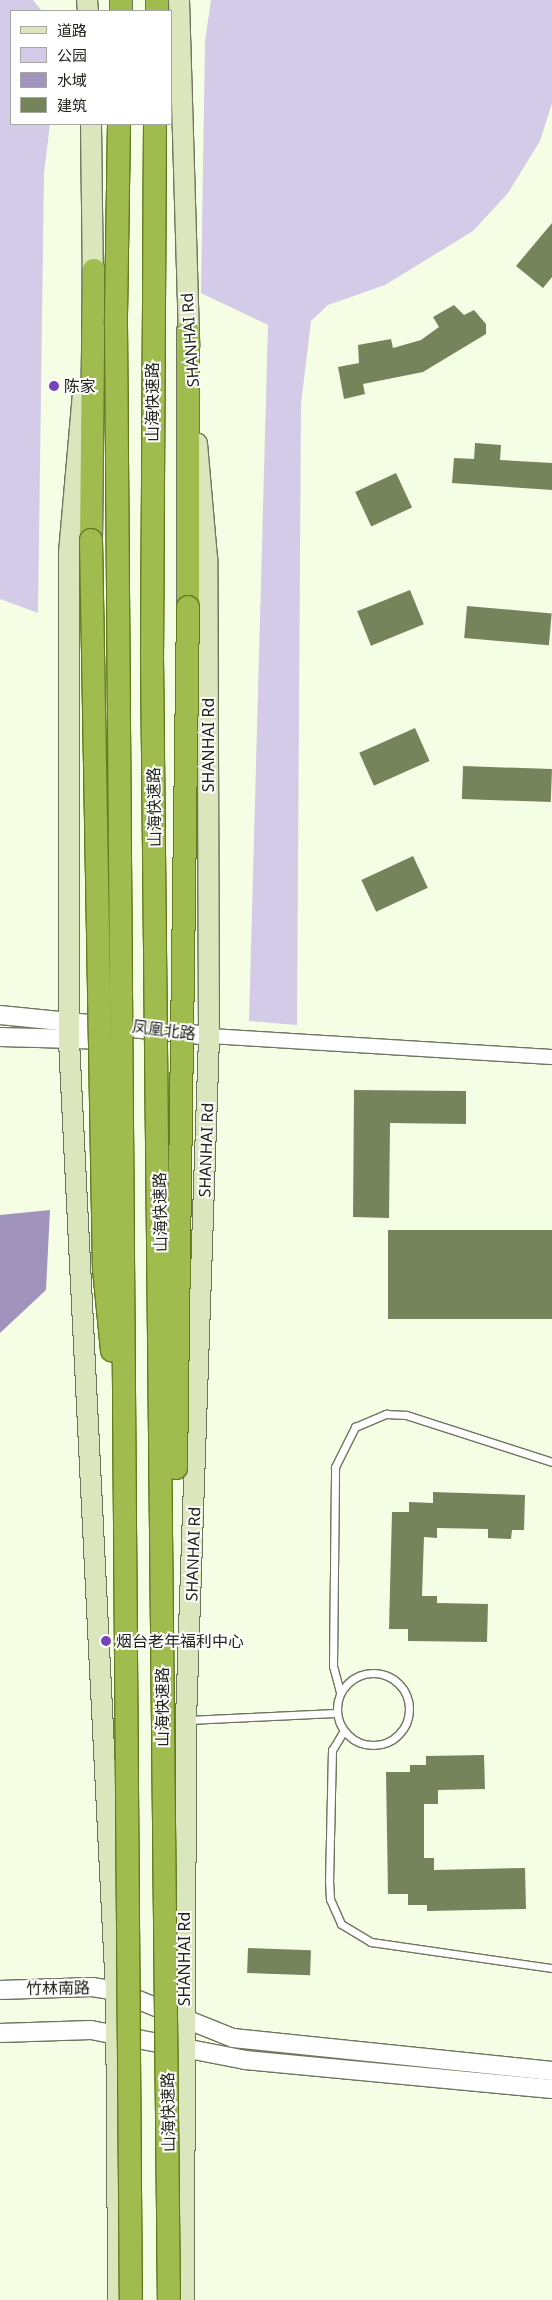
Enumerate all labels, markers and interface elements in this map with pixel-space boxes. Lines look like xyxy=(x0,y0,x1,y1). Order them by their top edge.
legend xyxy=(10,10,172,125)
text: 道路 xyxy=(57,20,87,40)
text: 公园 xyxy=(57,45,87,65)
text: 水域 xyxy=(57,70,87,90)
text: 建筑 xyxy=(57,95,87,115)
street label: SHANHAI Rd xyxy=(177,292,203,388)
street label: 山海快速路 xyxy=(142,362,162,442)
place label: 陈家 xyxy=(64,376,96,396)
marker: 陈家 xyxy=(48,380,60,392)
street label: SHANHAI Rd xyxy=(198,698,218,792)
street label: 山海快速路 xyxy=(144,767,164,847)
street label: 凤凰北路 xyxy=(131,1017,197,1043)
street label: SHANHAI Rd xyxy=(195,1102,217,1198)
street label: 山海快速路 xyxy=(150,1172,170,1252)
street label: SHANHAI Rd xyxy=(182,1506,204,1602)
place label: 烟台老年福利中心 xyxy=(116,1631,244,1651)
marker: 烟台老年福利中心 xyxy=(100,1635,112,1647)
street label: 山海快速路 xyxy=(152,1667,172,1747)
street label: SHANHAI Rd xyxy=(174,1912,194,2006)
street label: 竹林南路 xyxy=(26,1978,90,1998)
street label: 山海快速路 xyxy=(158,2072,178,2152)

